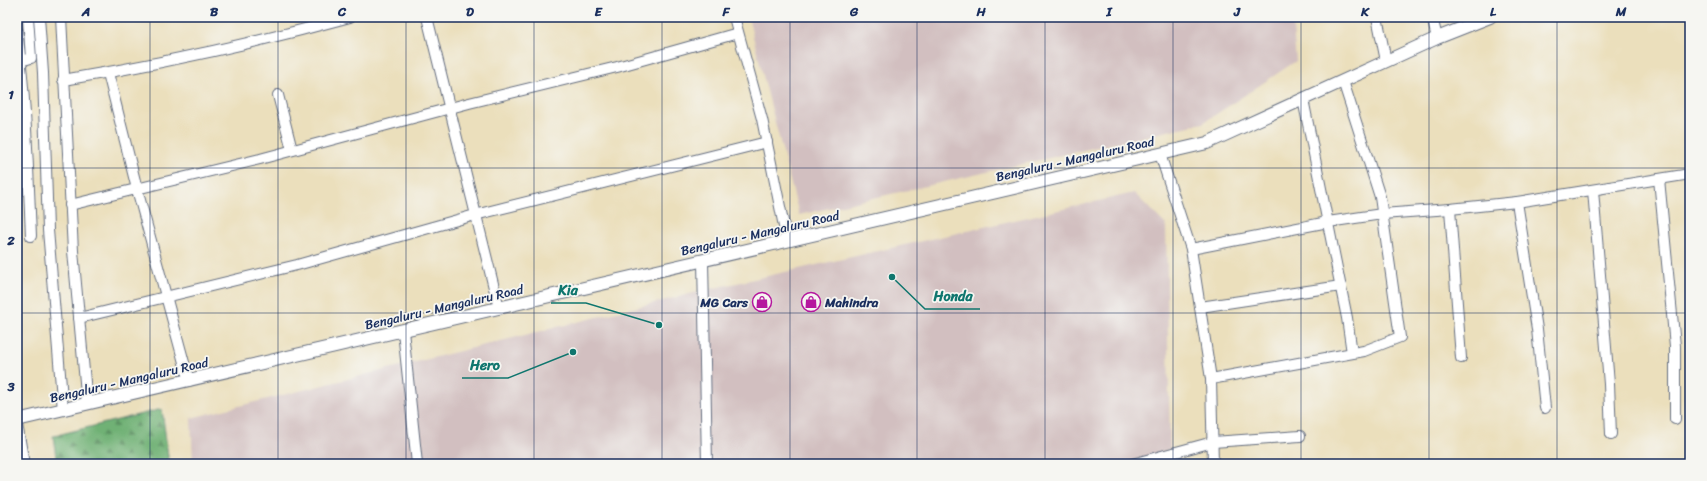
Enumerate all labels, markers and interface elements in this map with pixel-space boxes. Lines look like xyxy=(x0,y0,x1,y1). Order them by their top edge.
text: A xyxy=(81,0,90,23)
text: B xyxy=(210,0,219,23)
text: C xyxy=(337,0,347,23)
text: D xyxy=(466,0,474,23)
text: E xyxy=(594,0,603,23)
text: F xyxy=(721,0,730,23)
text: G xyxy=(849,0,859,23)
text: H xyxy=(975,0,986,23)
text: I xyxy=(1105,0,1113,23)
text: J xyxy=(1233,0,1241,23)
text: K xyxy=(1360,0,1370,23)
text: L xyxy=(1490,0,1497,23)
text: M xyxy=(1615,0,1627,23)
text: 1 xyxy=(8,83,14,106)
street label: Bengaluru - Mangaluru Road xyxy=(993,129,1158,188)
street label: Bengaluru - Mangaluru Road xyxy=(678,203,843,262)
text: 2 xyxy=(6,229,15,252)
street label: Bengaluru - Mangaluru Road xyxy=(362,277,527,336)
callout: Kia xyxy=(551,277,586,303)
text: Kia xyxy=(557,278,579,303)
callout: Honda xyxy=(925,283,980,309)
text: Honda xyxy=(933,284,973,309)
place label: MG Cars xyxy=(699,291,749,314)
shop icon: MG Cars xyxy=(751,291,773,313)
shop icon: Mahindra xyxy=(800,291,822,313)
place label: Mahindra xyxy=(824,291,879,314)
street label: Bengaluru - Mangaluru Road xyxy=(47,350,212,409)
callout: Hero xyxy=(462,352,508,378)
text: Hero xyxy=(469,353,501,378)
text: 3 xyxy=(6,375,15,398)

